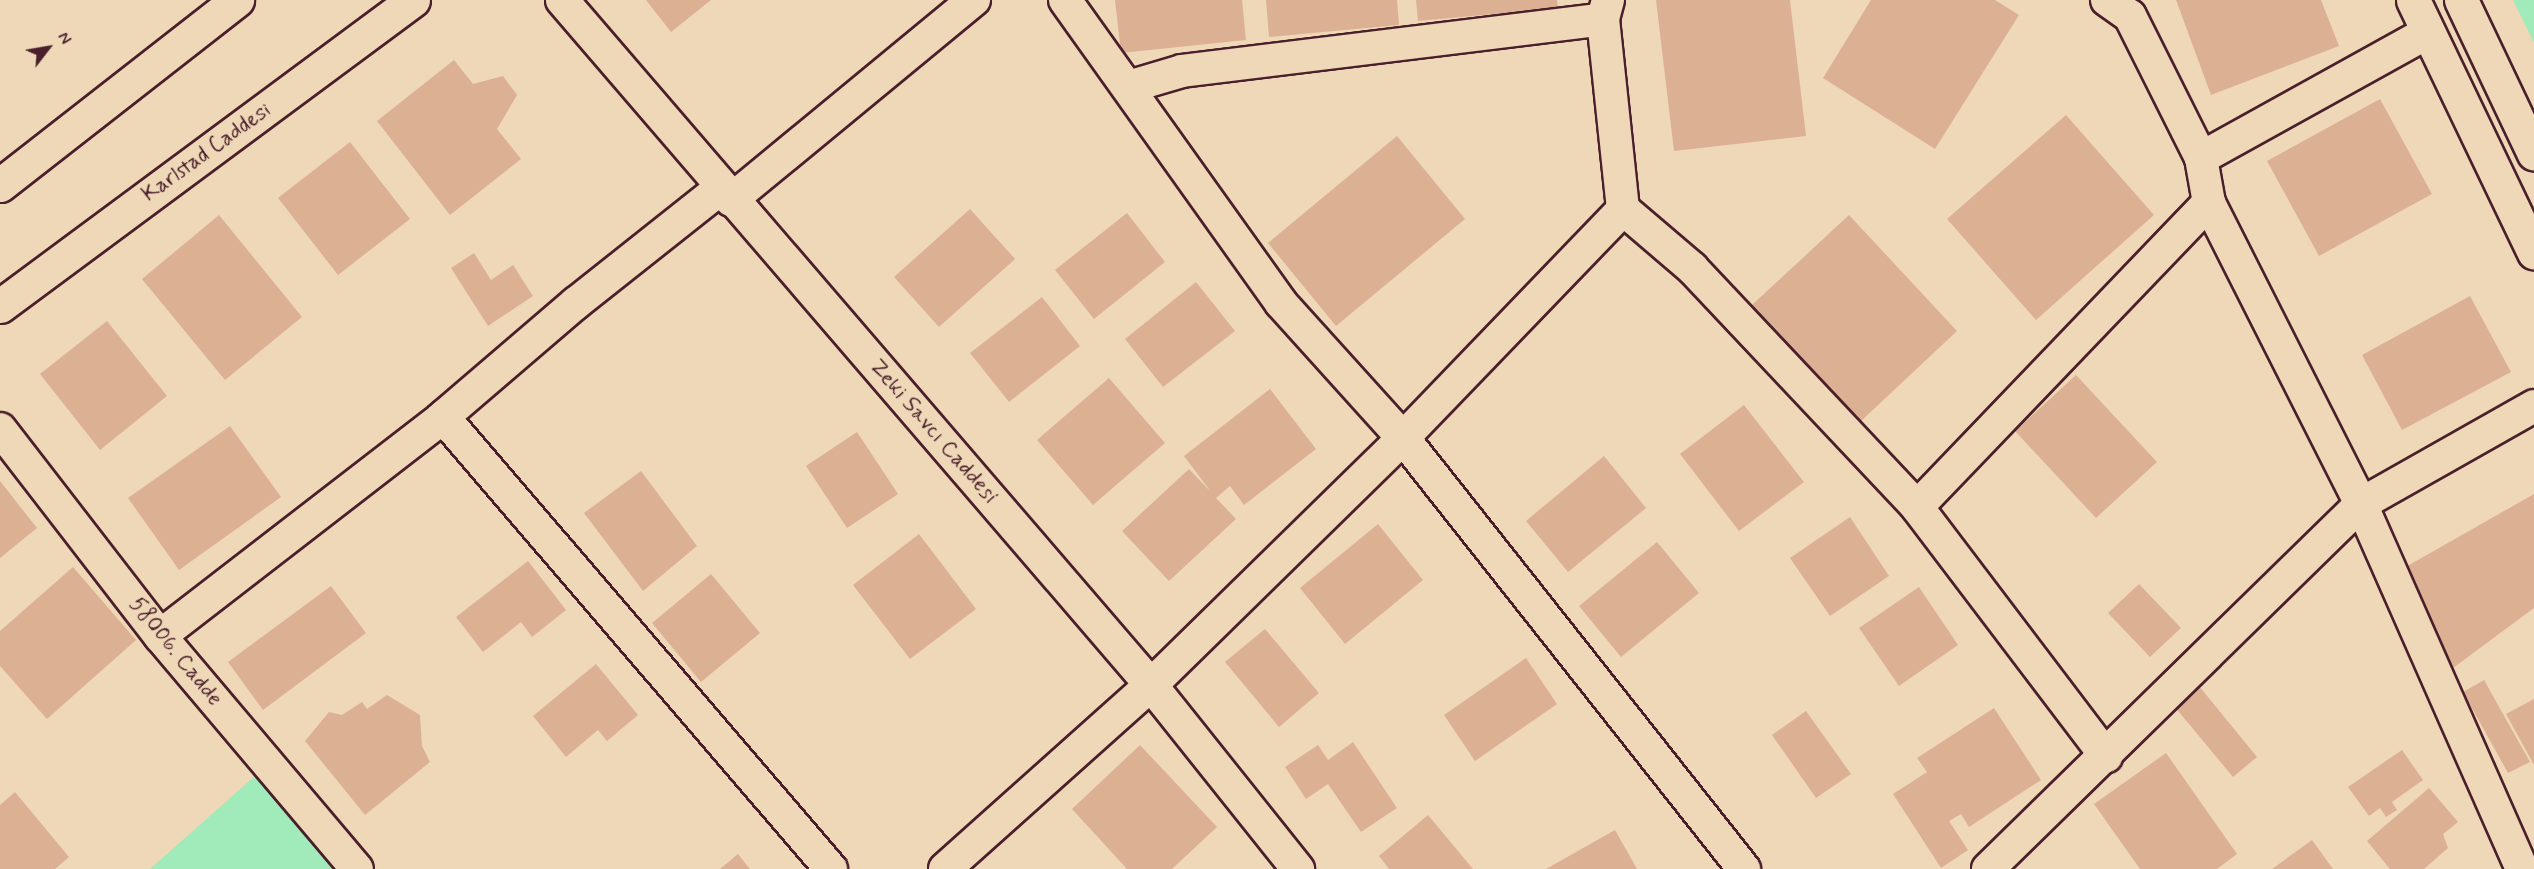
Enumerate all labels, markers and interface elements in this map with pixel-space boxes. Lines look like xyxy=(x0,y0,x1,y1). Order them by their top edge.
north arrow xyxy=(18,18,78,78)
text: N xyxy=(52,28,76,48)
street label: Karlstad Caddesi xyxy=(136,96,278,210)
street label: Zeki Savcı Caddesi xyxy=(864,356,1002,508)
street label: 58006. Cadde xyxy=(123,592,227,712)

